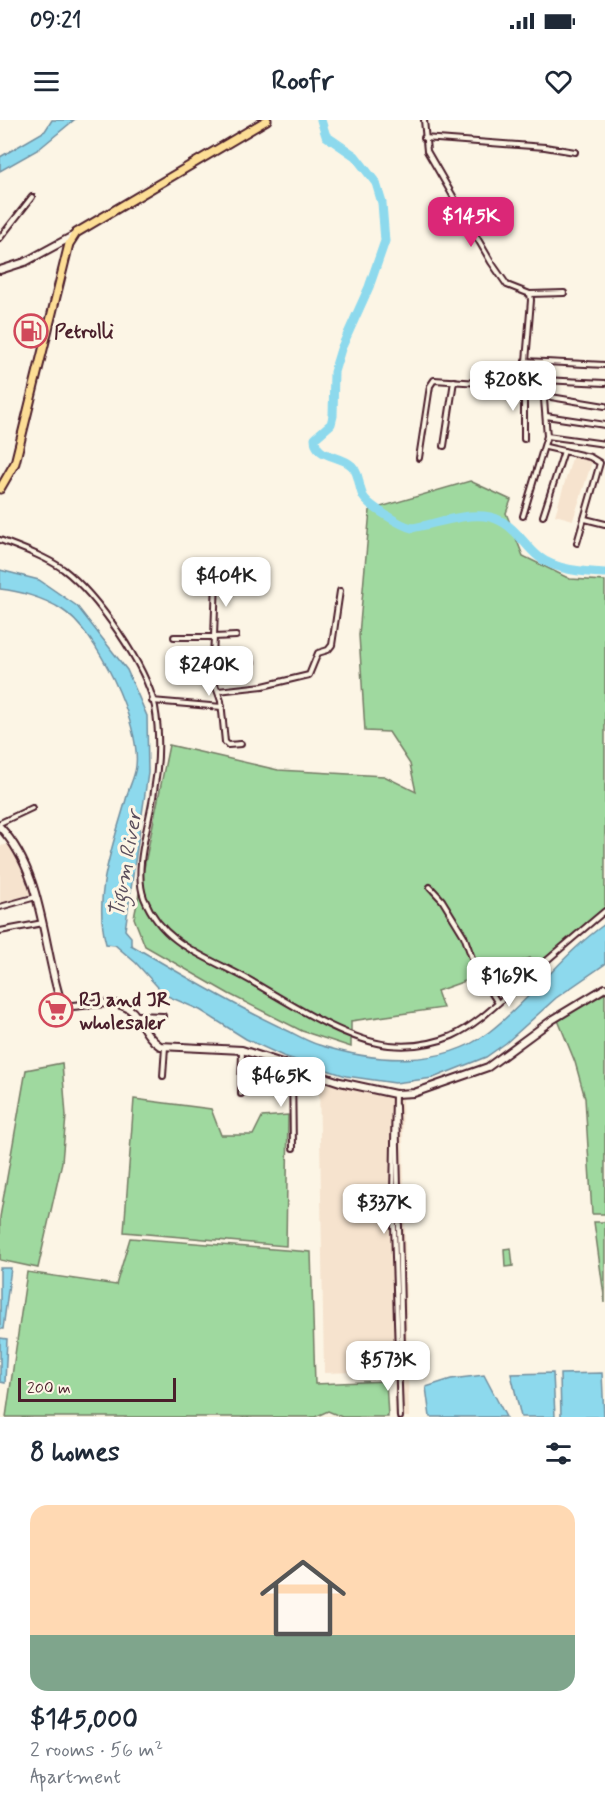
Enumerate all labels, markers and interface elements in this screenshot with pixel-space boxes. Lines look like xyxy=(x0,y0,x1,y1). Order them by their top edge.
text: 09:21 xyxy=(30,7,82,35)
text: Roofr xyxy=(271,64,334,99)
icon: menu xyxy=(30,65,63,98)
icon: heart xyxy=(542,65,575,98)
pin: $145K xyxy=(429,197,513,248)
text: $145K xyxy=(442,203,500,230)
fuel station icon: Petrolli xyxy=(13,313,49,349)
place label: Petrolli xyxy=(54,319,114,346)
pin: $208K xyxy=(471,361,555,412)
text: $208K xyxy=(484,367,542,394)
pin: $404K xyxy=(184,557,268,608)
text: $404K xyxy=(196,563,256,590)
pin: $240K xyxy=(167,646,251,697)
text: $240K xyxy=(179,652,239,679)
water label: Tigum River xyxy=(103,806,152,920)
pin: $169K xyxy=(467,957,551,1008)
text: $169K xyxy=(481,963,537,990)
place label: RJ and JR wholesaler xyxy=(79,987,170,1037)
supermarket icon: RJ and JR wholesaler xyxy=(38,992,74,1028)
pin: $465K xyxy=(239,1057,323,1108)
text: $465K xyxy=(251,1063,311,1090)
pin: $337K xyxy=(342,1184,426,1235)
text: $337K xyxy=(357,1190,411,1217)
pin: $573K xyxy=(346,1341,430,1392)
text: $573K xyxy=(360,1347,416,1374)
scale bar xyxy=(18,1375,176,1402)
text: 200 m xyxy=(27,1378,71,1399)
text: 8 homes xyxy=(30,1436,120,1470)
icon: filters xyxy=(542,1437,575,1470)
icon: home xyxy=(249,1544,357,1652)
text: $145,000 xyxy=(30,1703,138,1737)
text: 2 rooms · 56 m² xyxy=(30,1737,163,1764)
text: Apartment xyxy=(30,1764,121,1791)

